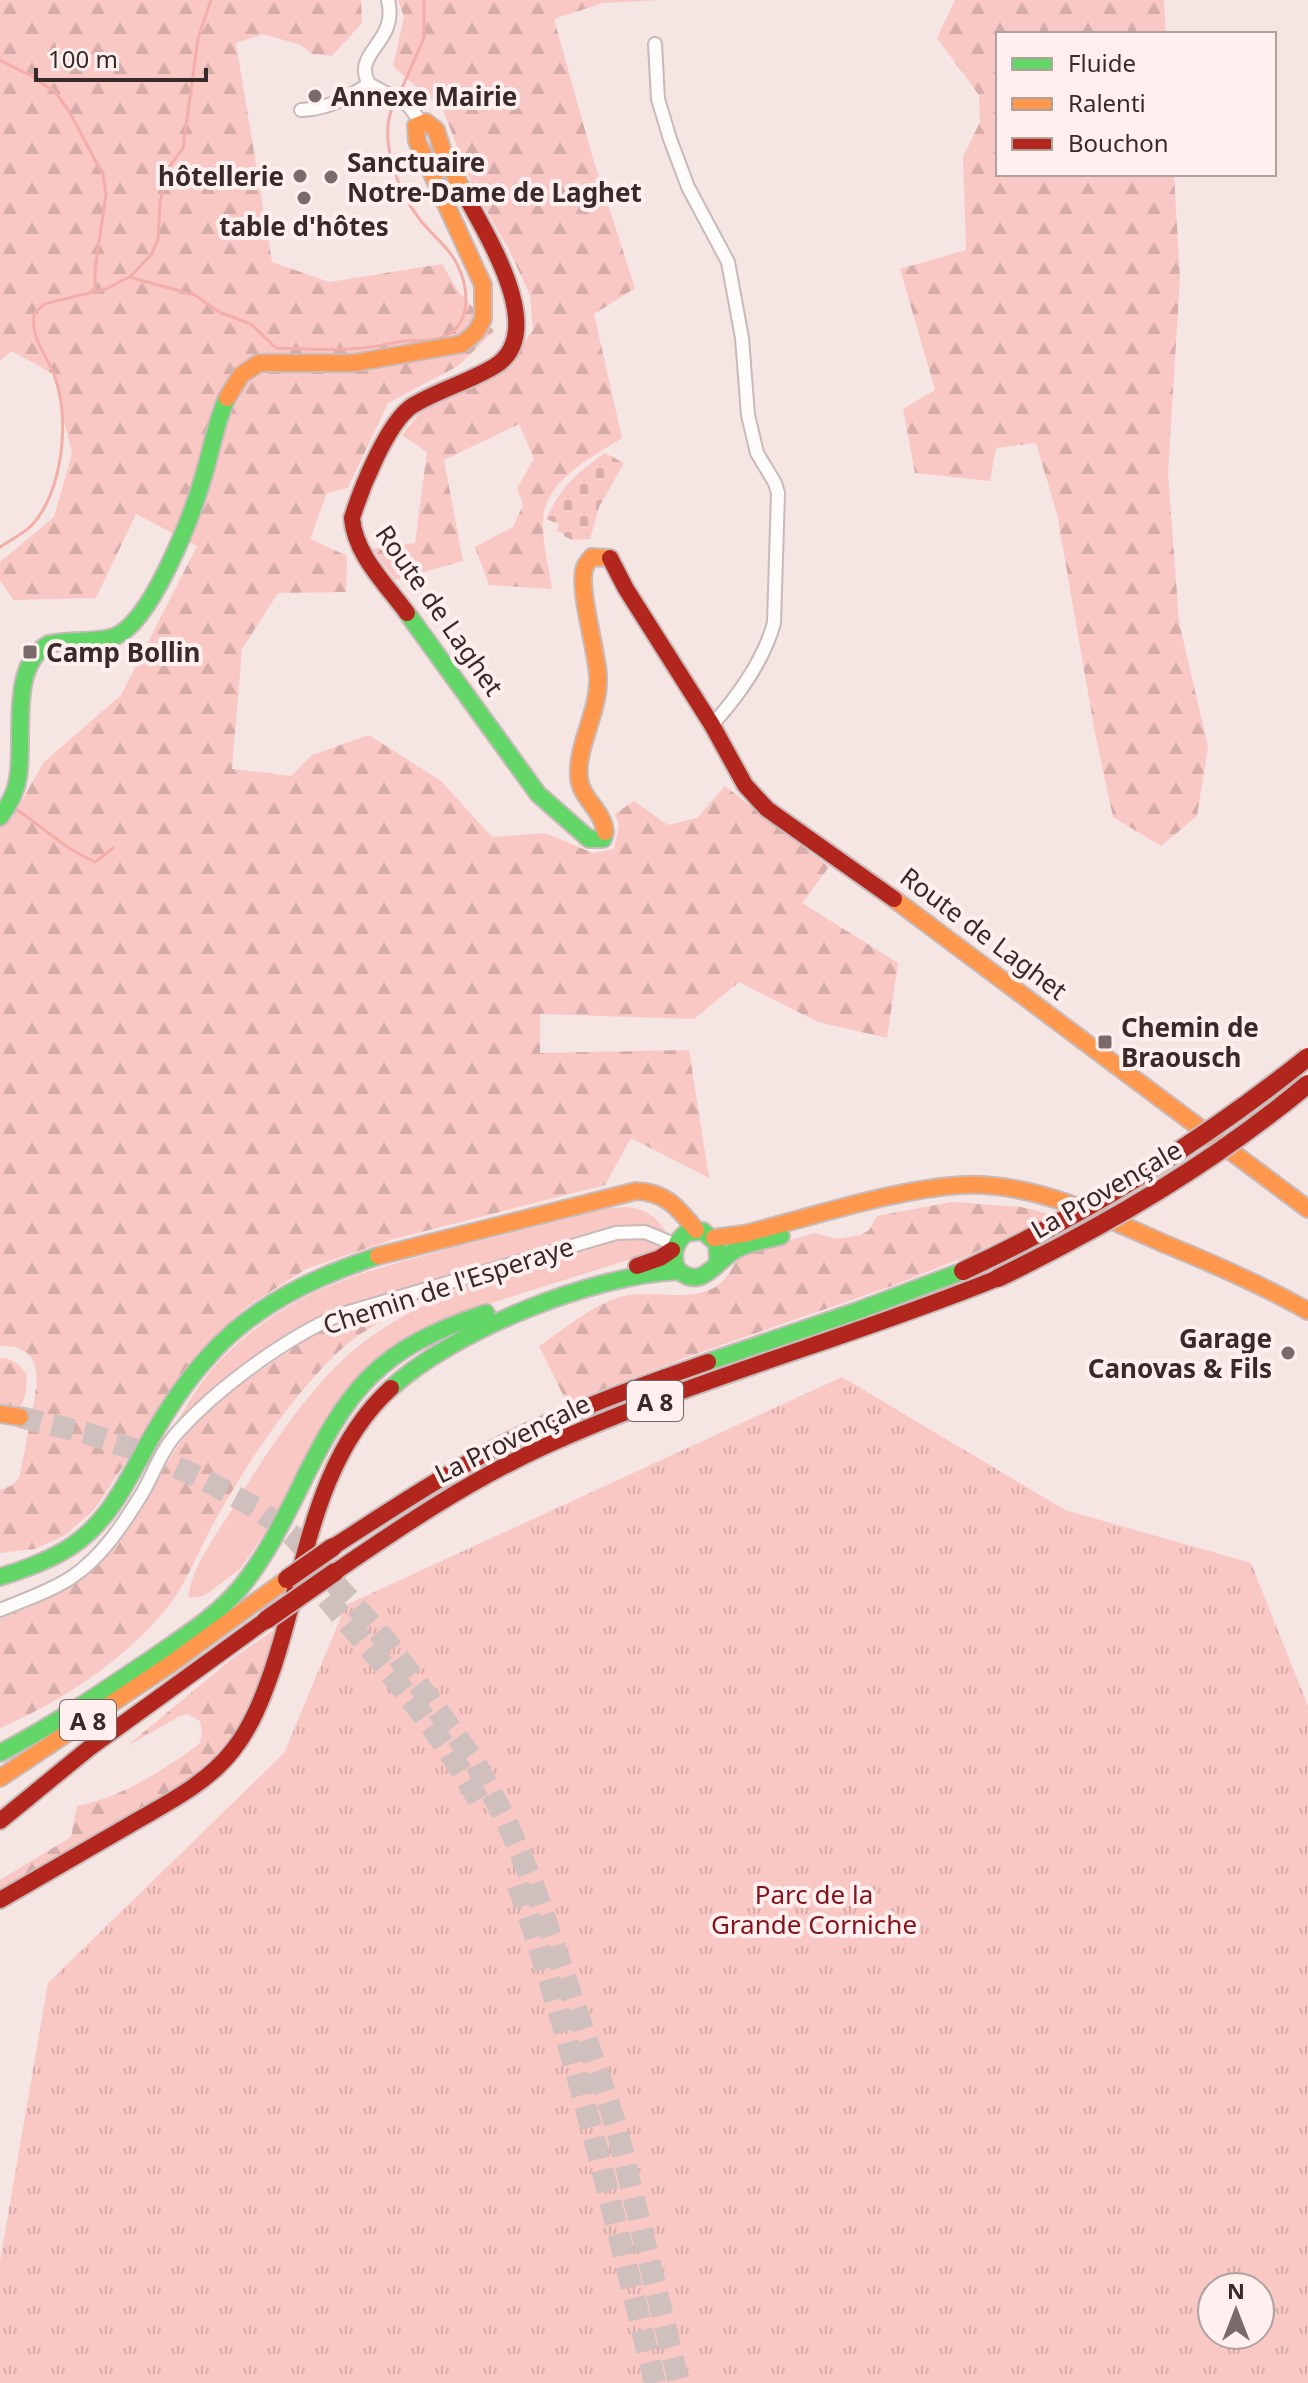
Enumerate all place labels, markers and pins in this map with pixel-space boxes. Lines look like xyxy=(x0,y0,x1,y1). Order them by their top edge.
place label: Annexe Mairie xyxy=(331,78,517,114)
marker: Annexe Mairie xyxy=(306,87,324,105)
place label: Sanctuaire Notre-Dame de Laghet xyxy=(347,144,642,210)
place label: hôtellerie xyxy=(158,158,284,194)
marker: hôtellerie xyxy=(291,167,309,185)
marker: Sanctuaire Notre-Dame de Laghet xyxy=(322,168,340,186)
marker: table d'hôtes xyxy=(295,189,313,207)
place label: table d'hôtes xyxy=(219,208,389,244)
place label: Camp Bollin xyxy=(46,634,201,670)
marker: Camp Bollin xyxy=(21,643,39,661)
place label: Chemin de Braousch xyxy=(1121,1009,1259,1075)
marker: Chemin de Braousch xyxy=(1096,1033,1114,1051)
place label: Garage Canovas & Fils xyxy=(1088,1320,1272,1386)
marker: Garage Canovas & Fils xyxy=(1279,1344,1297,1362)

